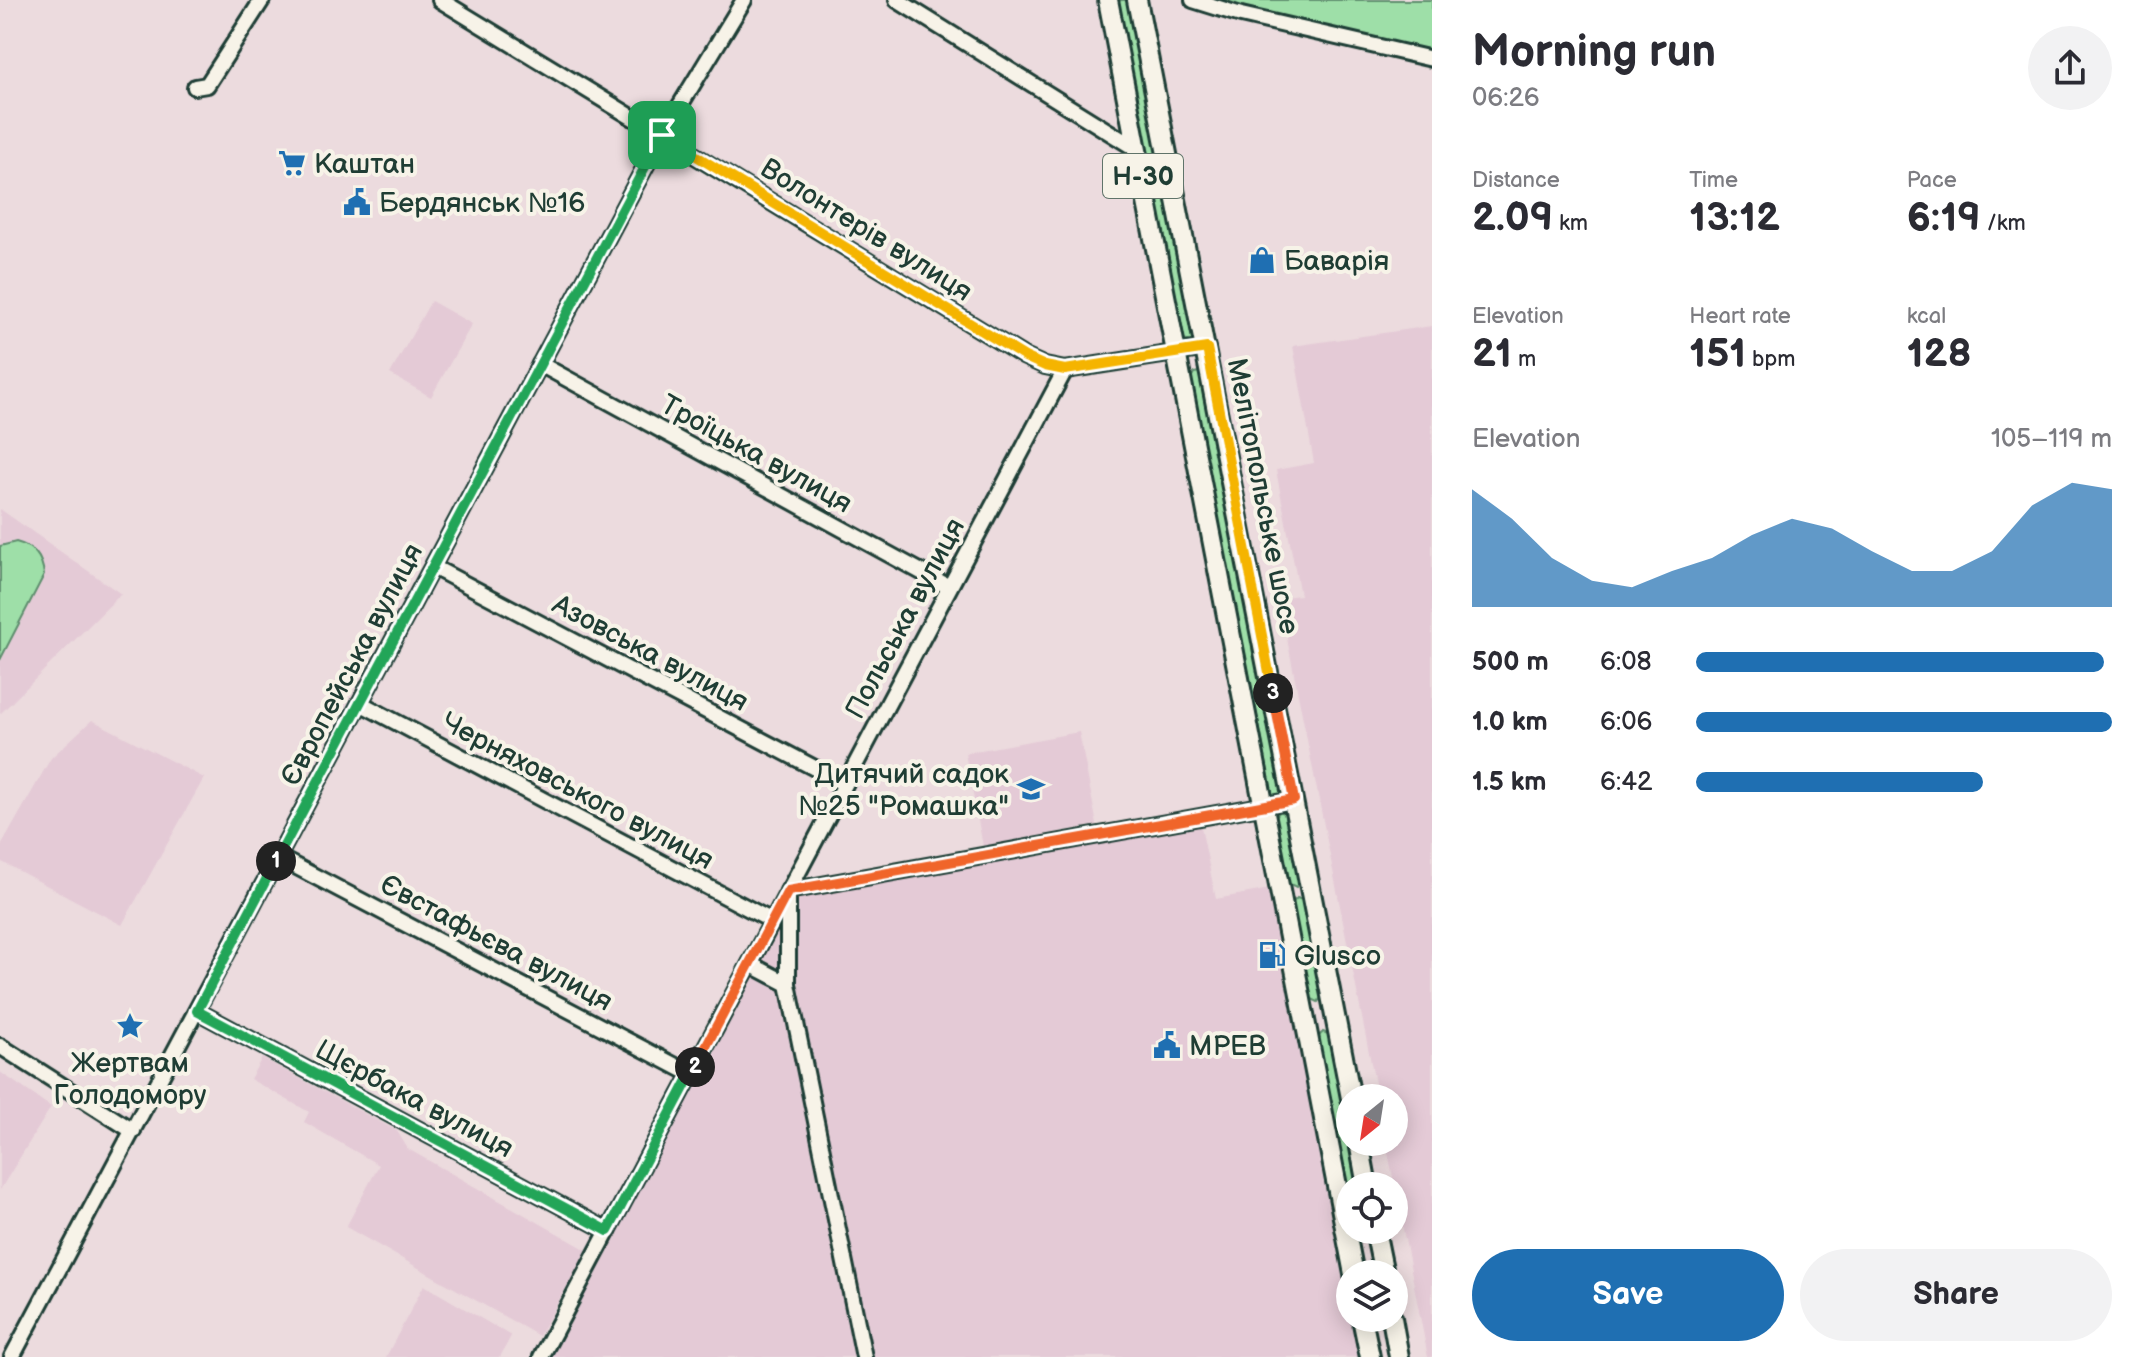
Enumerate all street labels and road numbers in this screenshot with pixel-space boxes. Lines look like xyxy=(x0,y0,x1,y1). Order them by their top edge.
street label: Волонтерів вулиця xyxy=(754,152,978,309)
road number: Н-30 xyxy=(1103,154,1183,198)
street label: Мелітопольське шосе xyxy=(1220,356,1305,637)
street label: Троїцька вулиця xyxy=(655,388,858,520)
street label: Польська вулиця xyxy=(839,513,972,725)
street label: Європейська вулиця xyxy=(275,538,430,791)
street label: Азовська вулиця xyxy=(546,587,754,719)
street label: Черняховського вулиця xyxy=(436,706,719,877)
street label: Євстафьєва вулиця xyxy=(375,868,618,1019)
street label: Щєрбака вулиця xyxy=(310,1033,519,1165)

